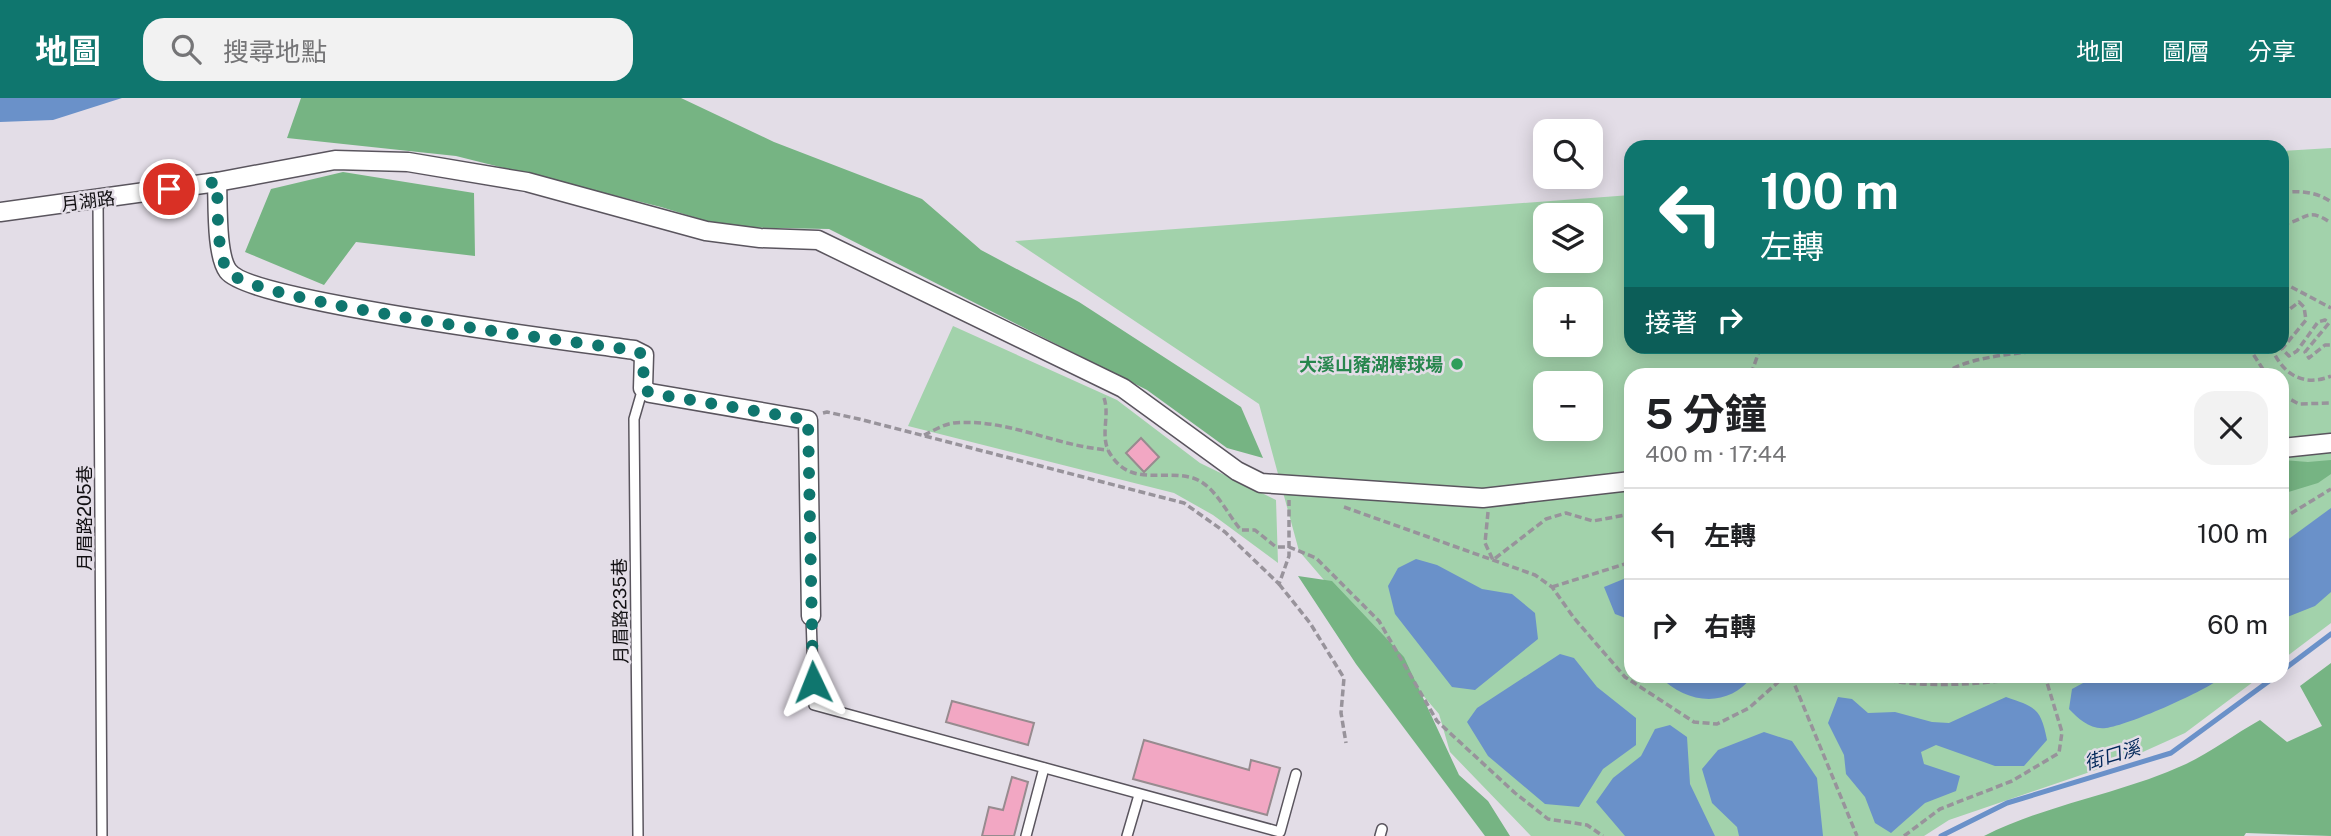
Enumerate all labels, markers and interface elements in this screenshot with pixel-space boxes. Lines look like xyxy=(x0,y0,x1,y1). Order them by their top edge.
search box xyxy=(143,18,633,81)
icon: search xyxy=(167,30,205,68)
text: 地圖 xyxy=(35,32,101,70)
text: 搜尋地點 xyxy=(223,36,327,67)
text: 地圖 xyxy=(2076,37,2124,65)
text: 圖層 xyxy=(2162,37,2210,65)
text: 分享 xyxy=(2248,37,2296,65)
map controls xyxy=(1533,119,1603,441)
button: search xyxy=(1533,119,1603,189)
pin xyxy=(139,159,199,219)
text: 100 m xyxy=(1760,162,1899,220)
icon: left xyxy=(1645,168,1736,259)
icon: arrive xyxy=(150,170,188,208)
street label: 月湖路 xyxy=(60,187,116,215)
button: layers xyxy=(1533,203,1603,273)
text: 左轉 xyxy=(1760,228,1824,265)
button: + xyxy=(1533,287,1603,357)
icon: right xyxy=(1711,301,1749,339)
text: 接著 xyxy=(1645,307,1697,338)
place label: 大溪山豬湖棒球場 xyxy=(1299,354,1443,375)
marker: 大溪山豬湖棒球場 xyxy=(1449,356,1465,372)
button: − xyxy=(1533,371,1603,441)
text: 5 分鐘 xyxy=(1645,389,1767,438)
button: close xyxy=(2194,391,2268,465)
text: 400 m · 17:44 xyxy=(1645,440,1786,467)
street label: 月眉路205巷 xyxy=(74,465,95,571)
icon: left xyxy=(1645,515,1683,553)
text: 100 m xyxy=(2197,518,2268,549)
text: 左轉 xyxy=(1704,520,1756,551)
street label: 月眉路235巷 xyxy=(609,558,631,664)
icon: right xyxy=(1645,606,1683,644)
text: 60 m xyxy=(2207,609,2268,640)
text: 右轉 xyxy=(1704,611,1756,642)
position arrow xyxy=(776,645,850,719)
water label: 街口溪 xyxy=(2082,735,2145,774)

